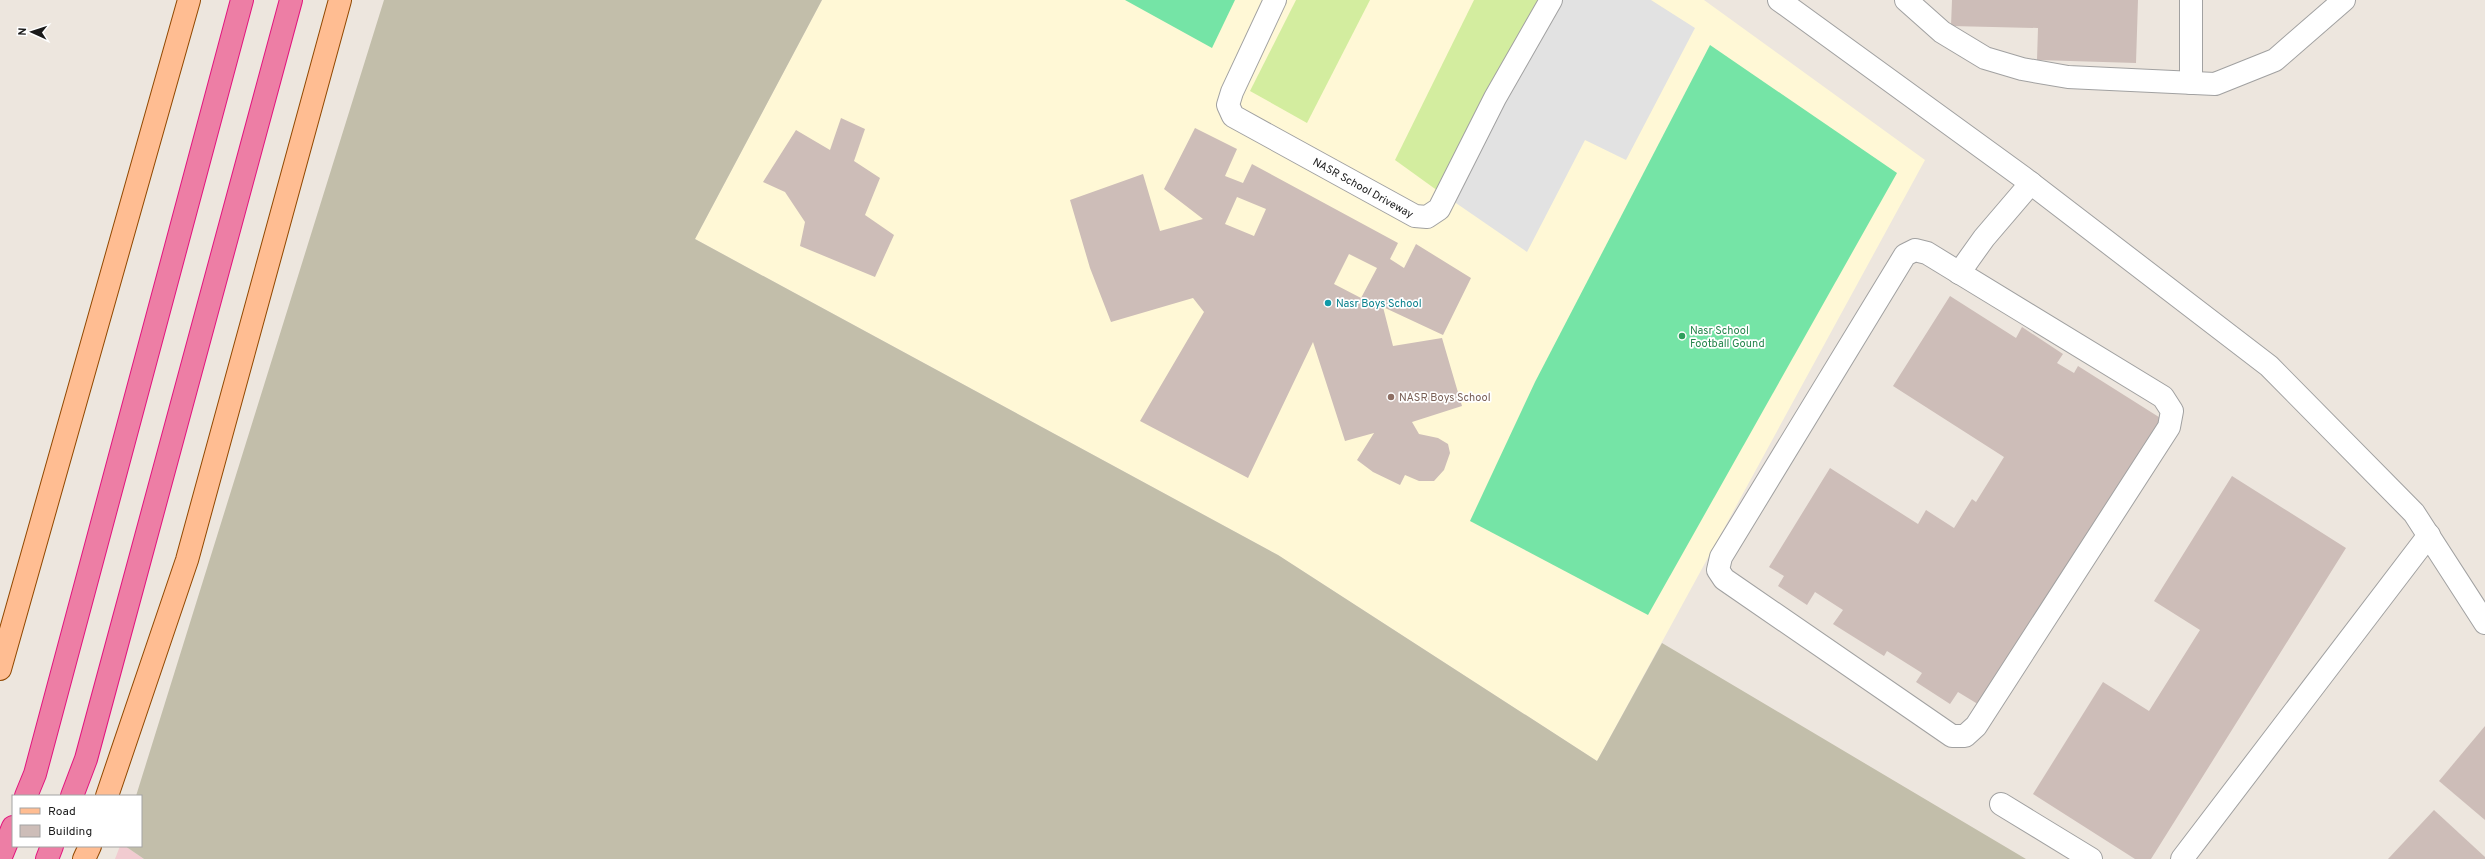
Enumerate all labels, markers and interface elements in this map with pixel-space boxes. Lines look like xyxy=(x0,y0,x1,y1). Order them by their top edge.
north arrow xyxy=(12,12,52,52)
text: N xyxy=(16,27,30,36)
street label: NASR School Driveway xyxy=(1310,155,1416,222)
place label: Nasr Boys School xyxy=(1336,297,1422,311)
marker: Nasr Boys School xyxy=(1323,298,1333,308)
place label: Nasr School Football Gound xyxy=(1690,324,1765,351)
marker: Nasr School Football Gound xyxy=(1677,331,1687,341)
place label: NASR Boys School xyxy=(1399,391,1491,405)
marker: NASR Boys School xyxy=(1386,392,1396,402)
legend xyxy=(12,795,142,847)
text: Road xyxy=(48,804,76,820)
text: Building xyxy=(48,824,92,840)

